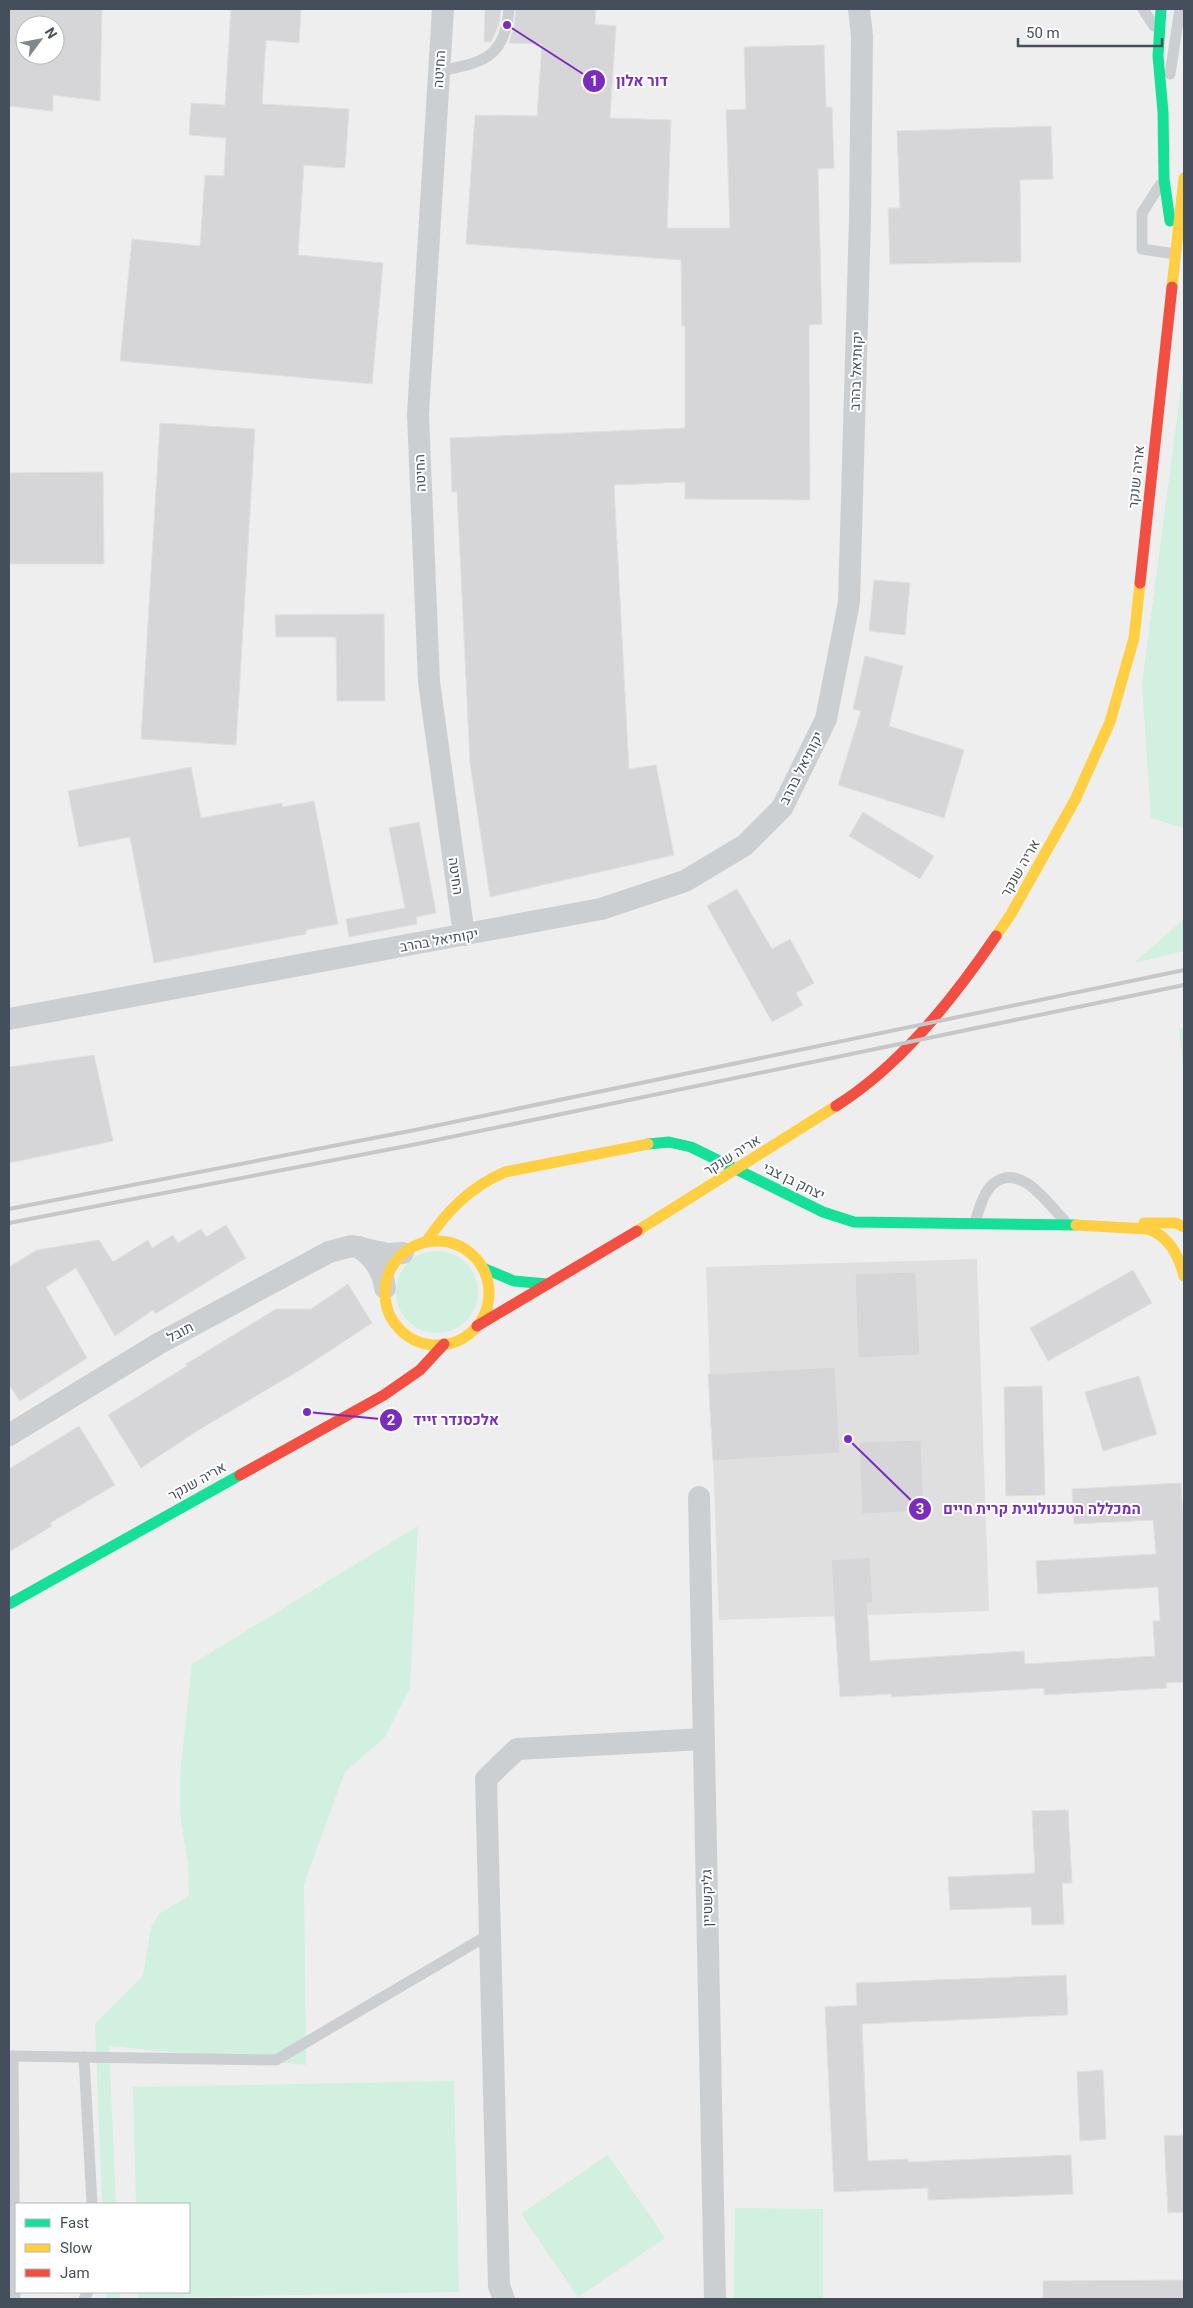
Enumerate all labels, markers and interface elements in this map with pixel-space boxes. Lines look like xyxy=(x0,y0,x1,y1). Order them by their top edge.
north arrow xyxy=(15,15,65,65)
scale bar xyxy=(1018,15,1162,47)
text: 50 m xyxy=(1026,24,1060,42)
text: N xyxy=(42,25,60,42)
street label: החיטה xyxy=(430,50,448,88)
callout: דור אלון xyxy=(581,66,678,96)
text: 1 xyxy=(590,72,598,90)
text: דור אלון xyxy=(616,72,668,90)
street label: יקותיאל בהרב xyxy=(847,331,865,411)
street label: אריה שנקר xyxy=(1125,445,1147,509)
street label: החיטה xyxy=(411,454,429,492)
street label: יקותיאל בהרב xyxy=(776,729,826,807)
street label: אריה שנקר xyxy=(997,836,1043,900)
street label: החיטה xyxy=(445,856,467,896)
street label: יקותיאל בהרב xyxy=(398,925,480,955)
street label: אריה שנקר xyxy=(701,1131,763,1179)
street label: יצחק בן צבי xyxy=(761,1159,827,1203)
street label: תובל xyxy=(164,1318,196,1346)
callout: אלכסנדר זייד xyxy=(378,1405,509,1435)
text: 2 xyxy=(387,1411,396,1429)
text: אלכסנדר זייד xyxy=(413,1411,499,1429)
street label: אריה שנקר xyxy=(165,1459,229,1503)
callout: המכללה הטכנולוגית קרית חיים xyxy=(908,1494,1151,1524)
text: 3 xyxy=(916,1500,924,1518)
text: המכללה הטכנולוגית קרית חיים xyxy=(943,1500,1141,1518)
street label: גליקשטיין xyxy=(698,1869,716,1927)
legend xyxy=(15,2203,190,2293)
text: Fast xyxy=(60,2214,89,2232)
text: Slow xyxy=(60,2239,92,2257)
text: Jam xyxy=(60,2264,90,2282)

